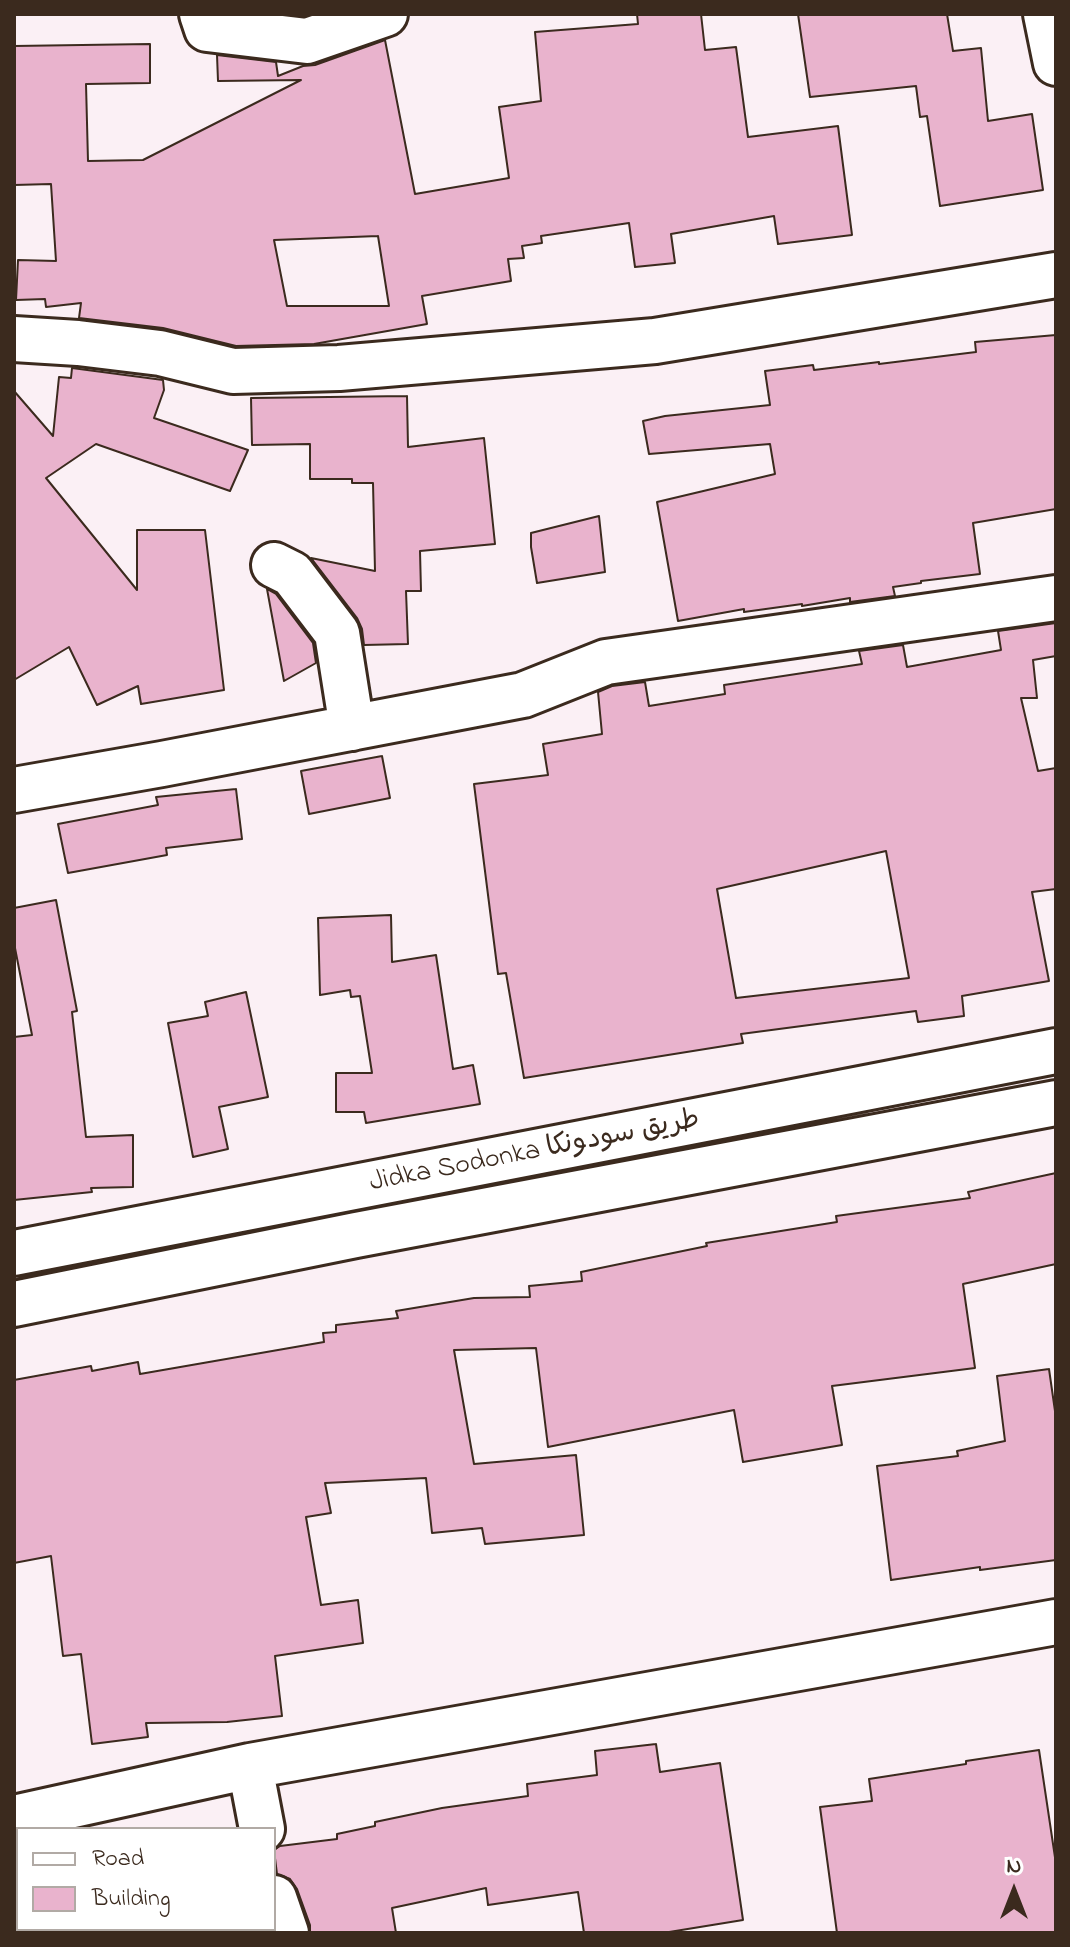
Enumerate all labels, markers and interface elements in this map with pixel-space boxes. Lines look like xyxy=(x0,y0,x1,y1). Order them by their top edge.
street label: Jidka Sodonka طريق سودونكا xyxy=(367,1105,703,1201)
legend xyxy=(16,1827,276,1931)
text: Road xyxy=(92,1842,144,1877)
north arrow xyxy=(974,1851,1054,1931)
text: N xyxy=(1007,1851,1021,1883)
text: Building xyxy=(92,1882,171,1917)

